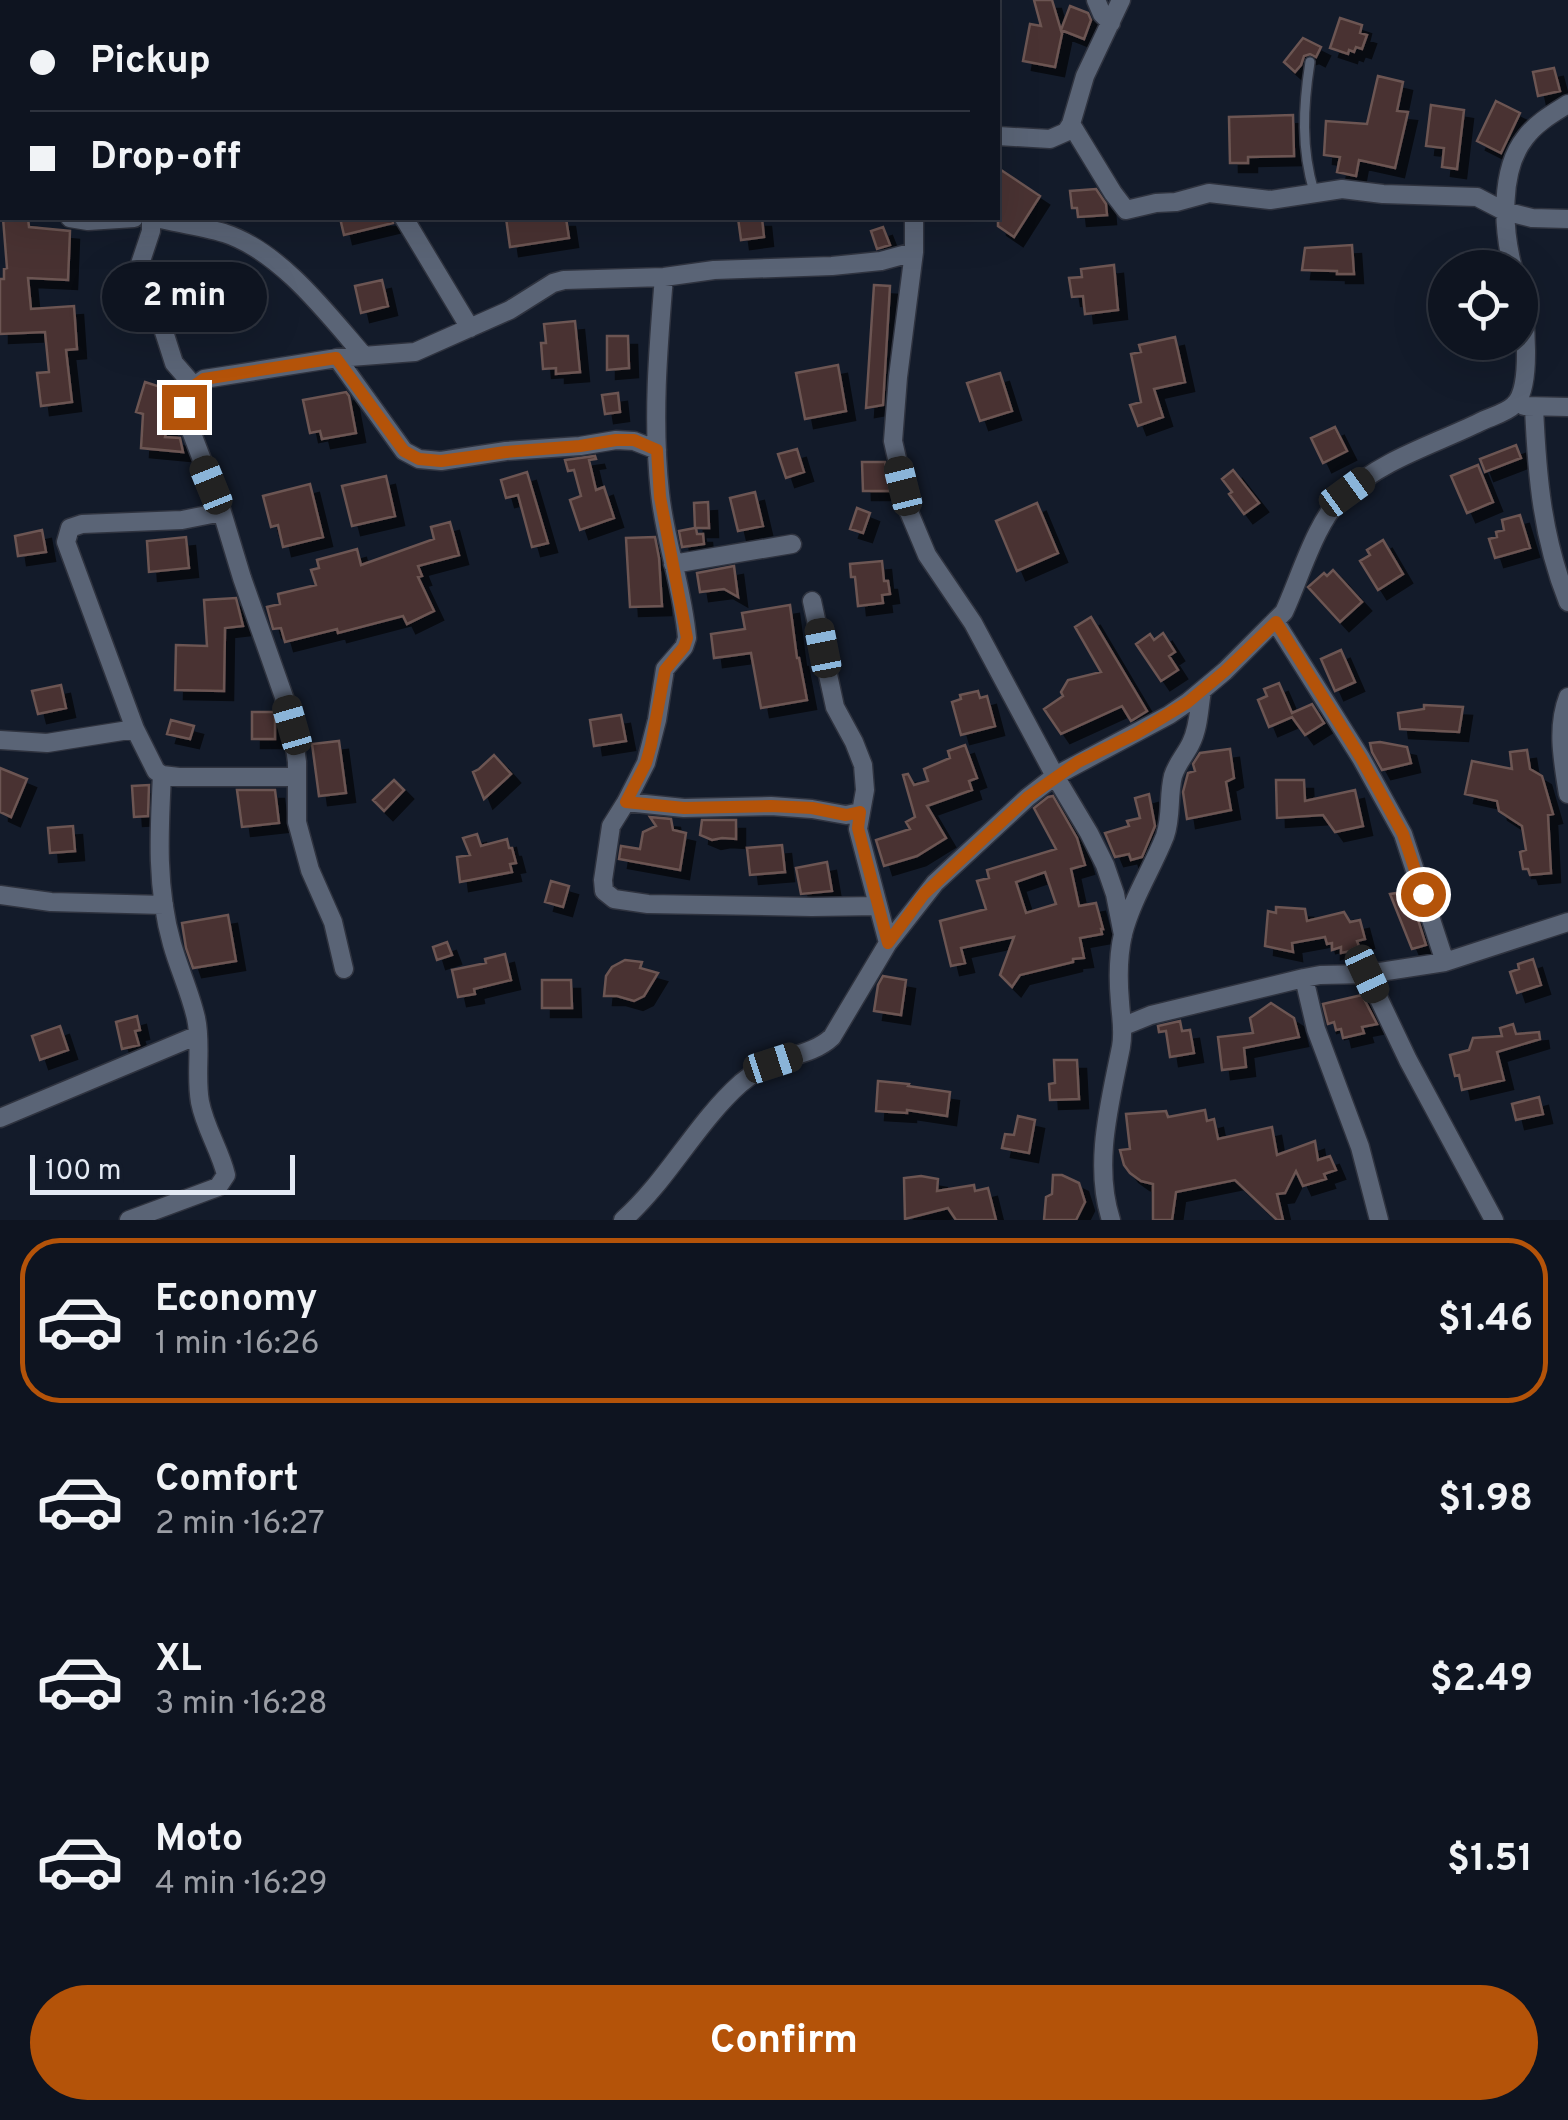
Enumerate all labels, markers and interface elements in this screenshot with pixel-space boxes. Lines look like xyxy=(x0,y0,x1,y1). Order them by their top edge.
text: Pickup xyxy=(90,38,211,87)
text: Drop-off xyxy=(90,134,241,183)
map controls xyxy=(1428,250,1538,360)
button: locate xyxy=(1428,250,1538,360)
callout: 2 min xyxy=(101,262,266,332)
text: 2 min xyxy=(143,277,226,317)
route end xyxy=(162,385,207,430)
car xyxy=(186,452,236,518)
car xyxy=(881,453,925,519)
car xyxy=(1314,462,1380,522)
car xyxy=(803,616,843,680)
car xyxy=(269,692,315,758)
route start xyxy=(1401,872,1446,917)
car xyxy=(1341,940,1393,1008)
car xyxy=(740,1039,806,1087)
scale bar xyxy=(30,1150,295,1194)
text: 100 m xyxy=(45,1154,121,1190)
icon: car xyxy=(35,1276,125,1366)
text: Economy xyxy=(155,1276,317,1325)
text: $1.46 xyxy=(1438,1296,1533,1345)
text: 1 min · 16:26 xyxy=(155,1325,320,1365)
icon: car xyxy=(35,1456,125,1546)
text: Comfort xyxy=(155,1456,299,1505)
text: $1.98 xyxy=(1438,1476,1533,1525)
text: 2 min · 16:27 xyxy=(155,1505,325,1545)
icon: car xyxy=(35,1636,125,1726)
text: XL xyxy=(155,1636,202,1685)
text: $2.49 xyxy=(1430,1656,1533,1705)
text: 3 min · 16:28 xyxy=(155,1685,327,1725)
icon: car xyxy=(35,1816,125,1906)
text: Moto xyxy=(155,1816,243,1865)
text: $1.51 xyxy=(1447,1836,1533,1885)
text: 4 min · 16:29 xyxy=(155,1865,328,1905)
button: Confirm xyxy=(30,1985,1538,2100)

